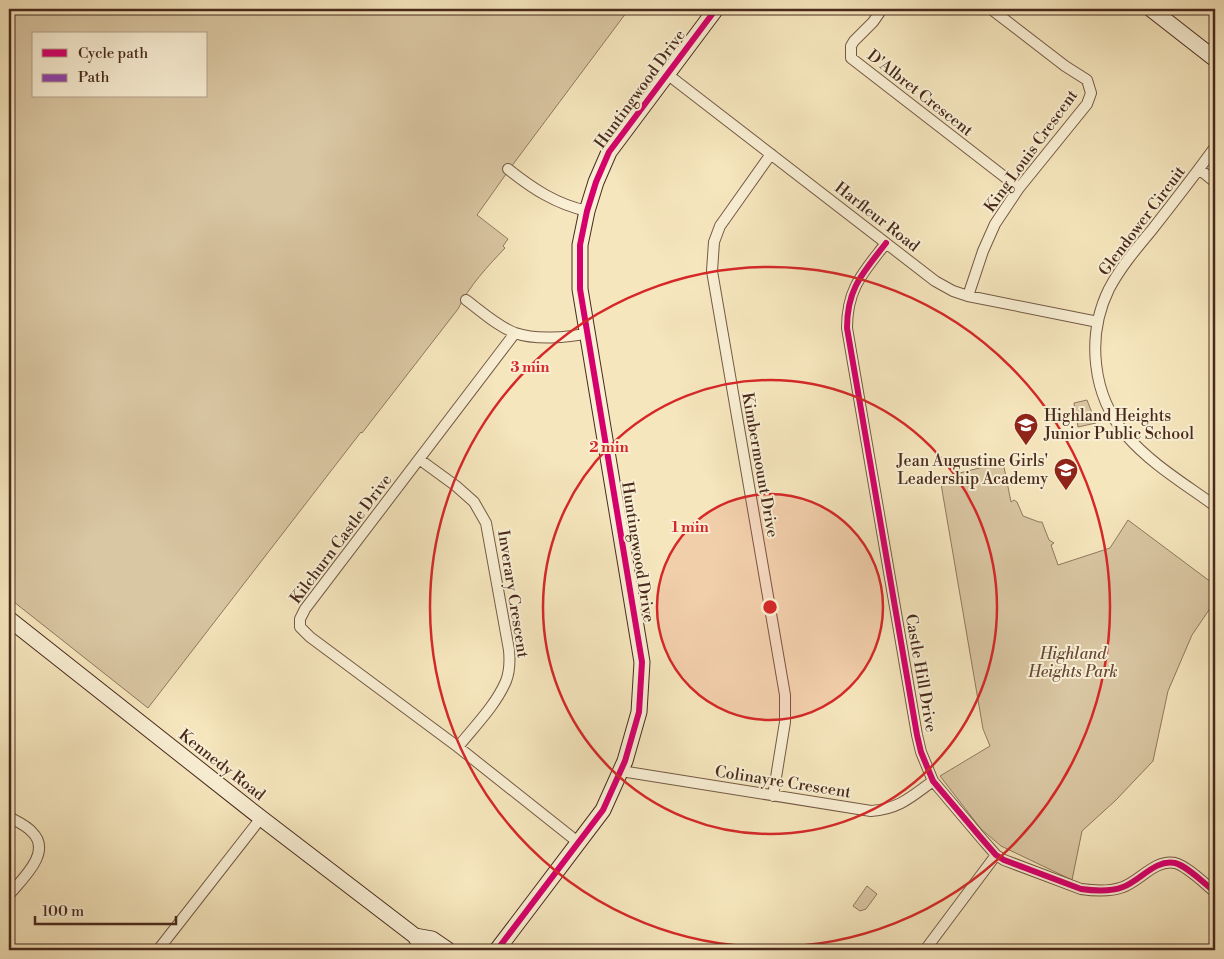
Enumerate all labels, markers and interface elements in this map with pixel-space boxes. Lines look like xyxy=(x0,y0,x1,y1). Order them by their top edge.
street label: Huntingwood Drive xyxy=(590,26,690,152)
legend xyxy=(32,32,208,98)
text: Cycle path xyxy=(78,44,148,63)
street label: D'Albret Crescent xyxy=(863,45,977,141)
text: Path xyxy=(78,68,110,87)
street label: King Louis Crescent xyxy=(980,86,1082,216)
street label: Glendower Circuit xyxy=(1094,162,1190,280)
street label: Harfleur Road xyxy=(831,178,923,256)
text: 3 min xyxy=(510,358,550,377)
street label: Kimbermount Drive xyxy=(737,391,783,539)
place label: Highland Heights Junior Public School xyxy=(1043,406,1194,444)
school or university icon: Highland Heights Junior Public School xyxy=(1013,412,1039,446)
text: 2 min xyxy=(589,438,629,457)
place label: Jean Augustine Girls' Leadership Academy xyxy=(896,451,1048,489)
school or university icon: Jean Augustine Girls' Leadership Academy xyxy=(1053,457,1079,491)
street label: Kilchurn Castle Drive xyxy=(286,470,396,608)
street label: Huntingwood Drive xyxy=(617,480,659,624)
text: 1 min xyxy=(671,518,709,537)
street label: Inverary Crescent xyxy=(493,529,533,660)
centre of rings xyxy=(761,598,779,616)
street label: Castle Hill Drive xyxy=(901,612,941,734)
park label: Highland Heights Park xyxy=(1027,644,1118,682)
street label: Kennedy Road xyxy=(175,725,269,805)
street label: Colinayre Crescent xyxy=(713,761,853,803)
scale bar xyxy=(35,894,176,926)
text: 100 m xyxy=(42,902,84,921)

